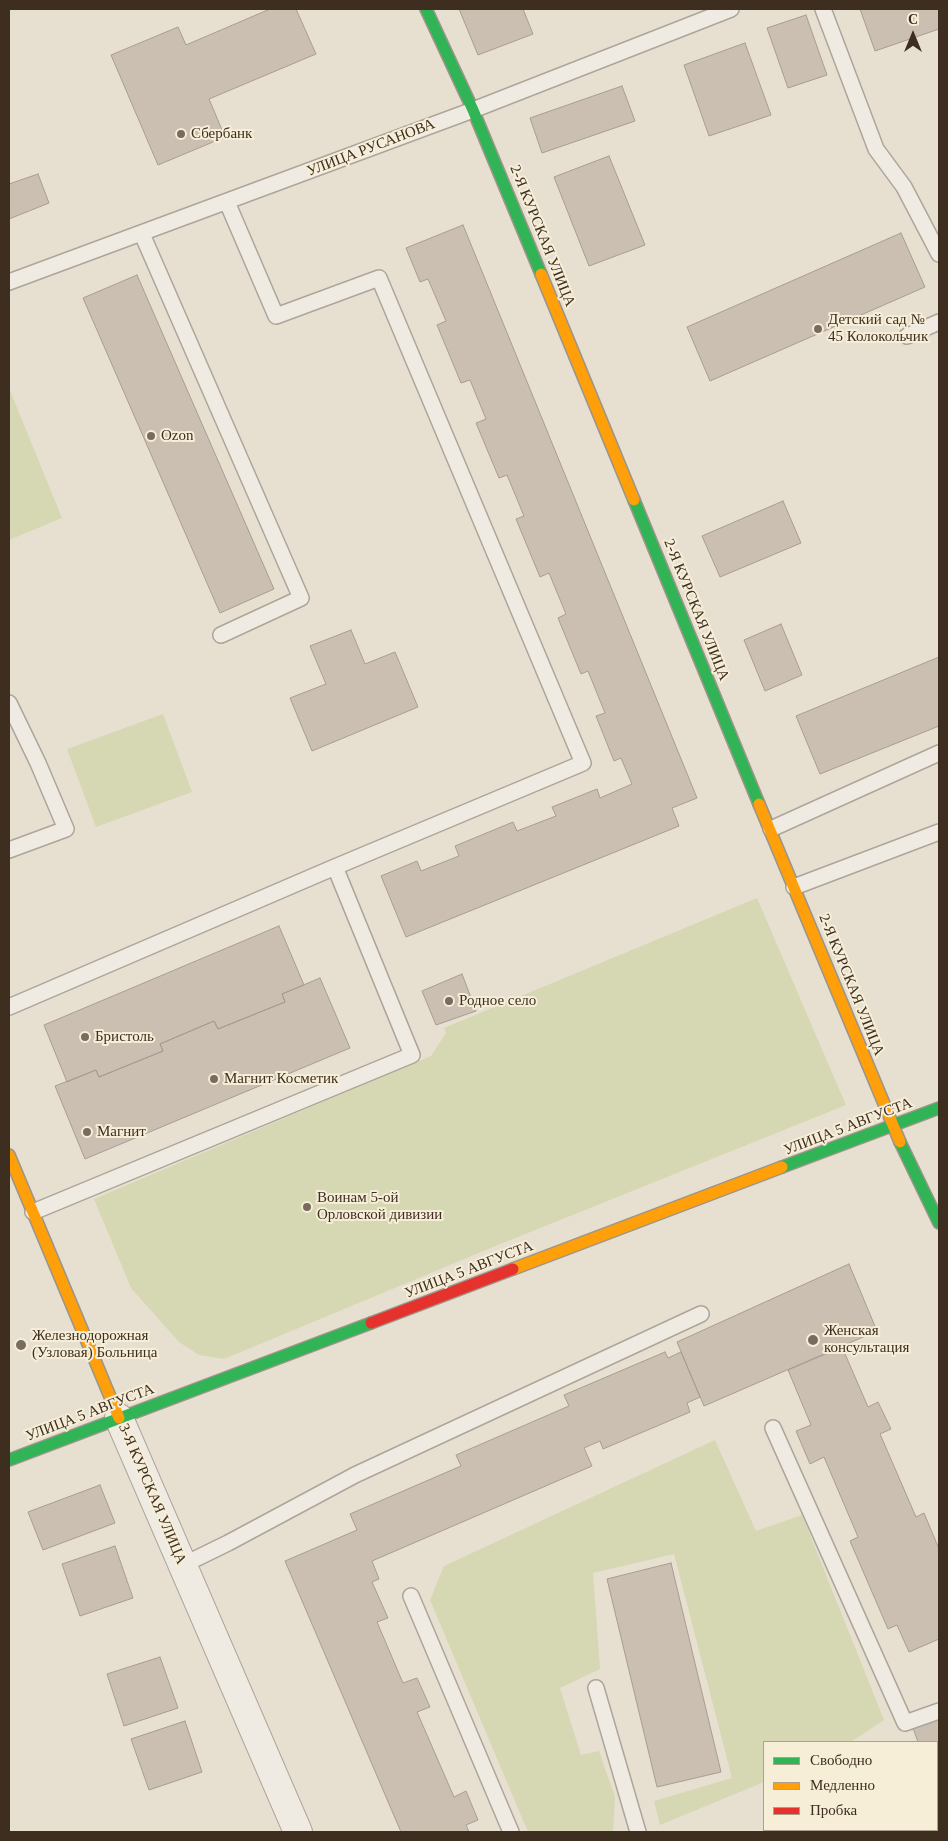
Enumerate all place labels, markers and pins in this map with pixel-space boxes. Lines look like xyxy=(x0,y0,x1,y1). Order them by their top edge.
place label: Сбербанк xyxy=(191,125,252,143)
marker: Сбербанк xyxy=(175,128,187,140)
place label: Детский сад № 45 Колокольчик xyxy=(828,311,928,346)
marker: Детский сад № 45 Колокольчик xyxy=(812,323,824,335)
place label: Ozon xyxy=(161,427,193,445)
marker: Ozon xyxy=(145,430,157,442)
place label: Родное село xyxy=(459,992,536,1010)
marker: Родное село xyxy=(443,995,455,1007)
place label: Бристоль xyxy=(95,1028,154,1046)
marker: Бристоль xyxy=(79,1031,91,1043)
place label: Магнит Косметик xyxy=(224,1070,338,1088)
marker: Магнит Косметик xyxy=(208,1073,220,1085)
place label: Магнит xyxy=(97,1123,146,1141)
marker: Магнит xyxy=(81,1126,93,1138)
place label: Воинам 5-ой Орловской дивизии xyxy=(317,1189,442,1224)
marker: Воинам 5-ой Орловской дивизии xyxy=(301,1201,313,1213)
place label: Женская консультация xyxy=(824,1322,909,1357)
place label: Железнодорожная (Узловая) Больница xyxy=(32,1327,157,1362)
marker: Женская консультация xyxy=(806,1333,820,1347)
marker: Железнодорожная (Узловая) Больница xyxy=(14,1338,28,1352)

